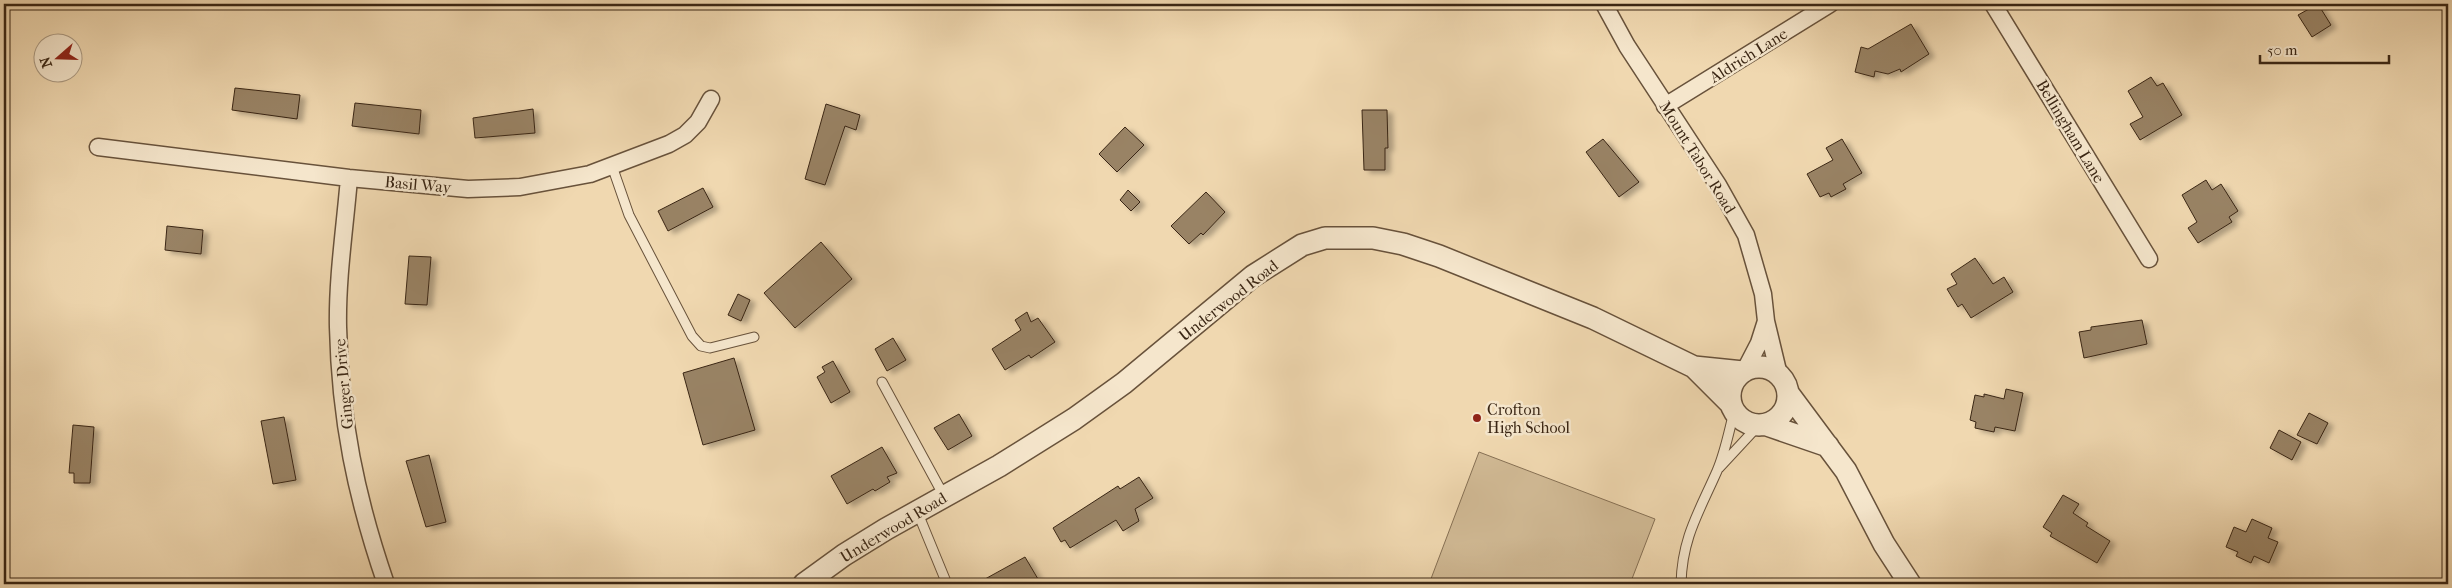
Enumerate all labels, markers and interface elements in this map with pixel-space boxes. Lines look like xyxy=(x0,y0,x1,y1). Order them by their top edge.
street label: Aldrich Lane xyxy=(1705,24,1791,87)
north arrow xyxy=(32,32,82,82)
scale bar xyxy=(2260,32,2388,64)
text: 50 m xyxy=(2267,41,2298,59)
text: N xyxy=(36,54,56,70)
street label: Bellingham Lane xyxy=(2032,76,2109,186)
street label: Mount Tabor Road xyxy=(1655,98,1740,217)
street label: Basil Way xyxy=(384,172,452,197)
street label: Underwood Road xyxy=(1175,256,1282,345)
street label: Ginger Drive xyxy=(330,338,357,430)
place label: Crofton High School xyxy=(1487,400,1571,437)
marker: Crofton High School xyxy=(1471,412,1483,424)
street label: Underwood Road xyxy=(837,488,950,567)

